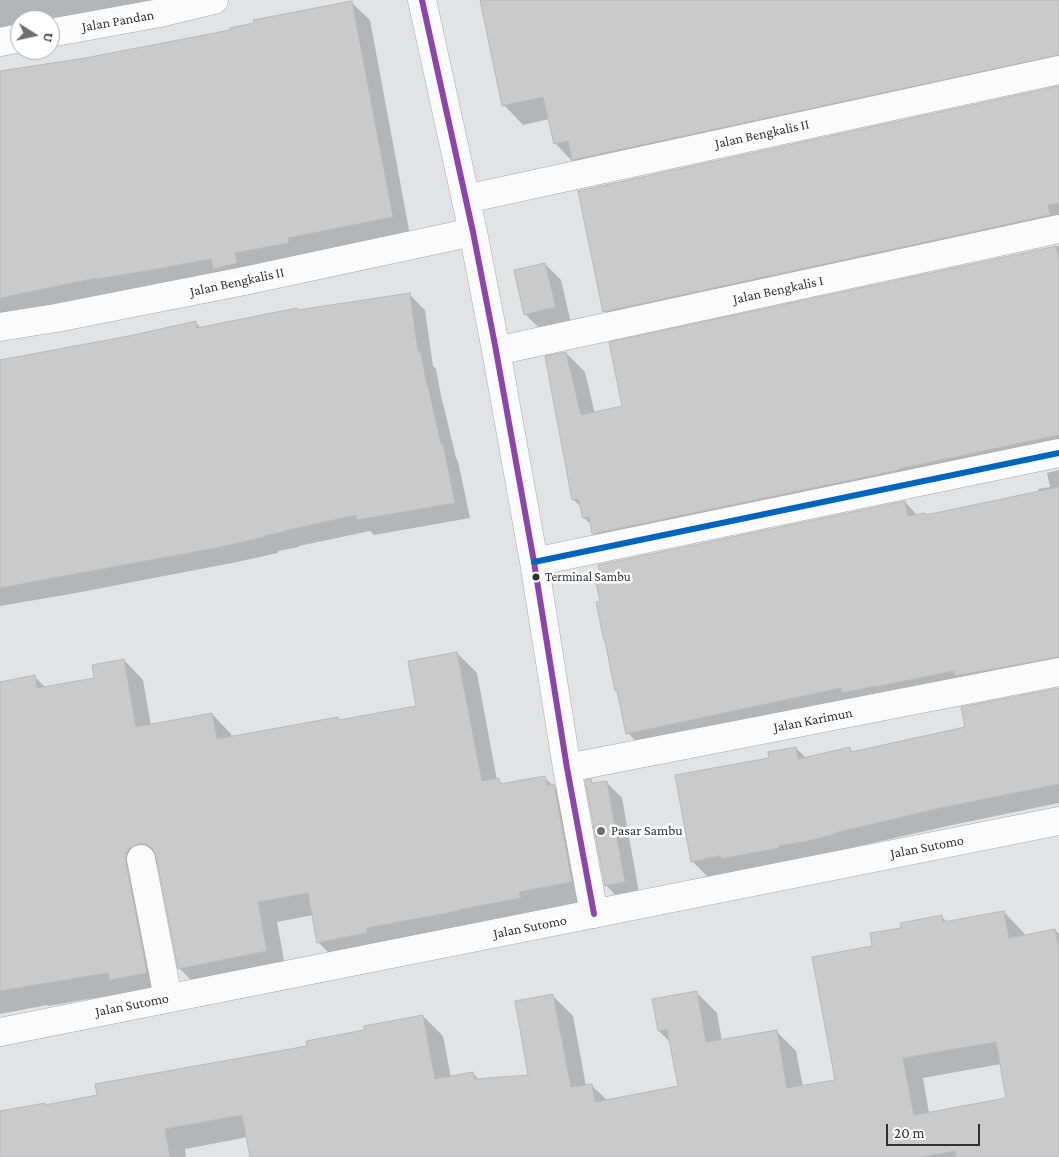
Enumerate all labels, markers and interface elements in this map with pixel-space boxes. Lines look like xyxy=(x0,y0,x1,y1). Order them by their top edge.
street label: Jalan Pandan xyxy=(81,6,155,36)
north arrow xyxy=(10,10,60,60)
text: U xyxy=(40,31,57,44)
street label: Jalan Bengkalis II xyxy=(713,116,811,152)
street label: Jalan Bengkalis II xyxy=(188,264,286,300)
street label: Jalan Bengkalis I xyxy=(731,272,825,308)
place label: Terminal Sambu xyxy=(545,569,631,585)
marker: Terminal Sambu xyxy=(531,572,541,582)
street label: Jalan Karimun xyxy=(772,704,854,736)
place label: Pasar Sambu xyxy=(611,823,683,839)
marker: Pasar Sambu xyxy=(595,825,607,837)
street label: Jalan Sutomo xyxy=(889,832,965,862)
street label: Jalan Sutomo xyxy=(492,912,568,942)
street label: Jalan Sutomo xyxy=(94,990,170,1020)
scale bar xyxy=(889,1114,983,1146)
text: 20 m xyxy=(894,1125,925,1141)

